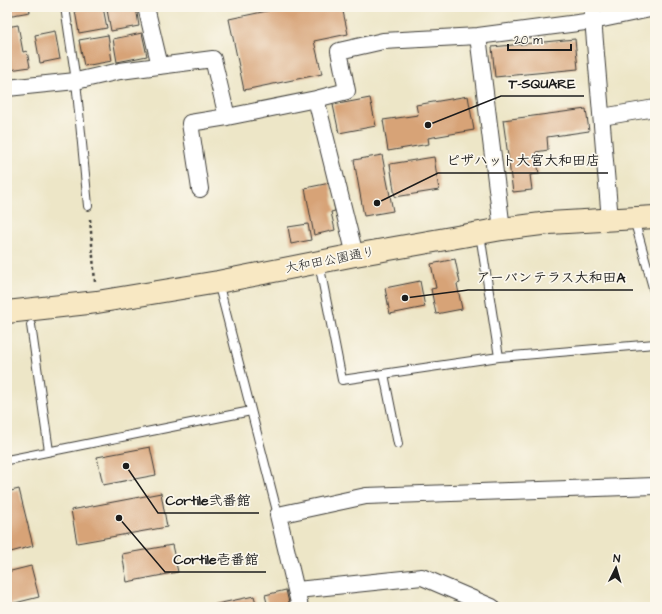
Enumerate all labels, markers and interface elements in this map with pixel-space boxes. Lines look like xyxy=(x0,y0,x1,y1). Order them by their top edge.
scale bar xyxy=(508,26,571,52)
text: 20 m xyxy=(514,32,543,49)
callout: T-SQUARE xyxy=(501,70,584,96)
text: T-SQUARE xyxy=(507,74,576,94)
callout: ピザハット大宮大和田店 xyxy=(438,147,608,173)
text: ピザハット大宮大和田店 xyxy=(446,151,600,171)
street label: 大和田公園通り xyxy=(284,242,376,278)
callout: アーバンテラス大和田A xyxy=(468,264,633,290)
text: アーバンテラス大和田A xyxy=(477,268,627,288)
callout: Cortile弐番館 xyxy=(158,487,259,513)
text: Cortile弐番館 xyxy=(165,491,251,511)
callout: Cortile壱番館 xyxy=(165,546,266,572)
north arrow xyxy=(596,548,636,588)
text: Cortile壱番館 xyxy=(173,550,259,570)
text: N xyxy=(613,551,621,566)

